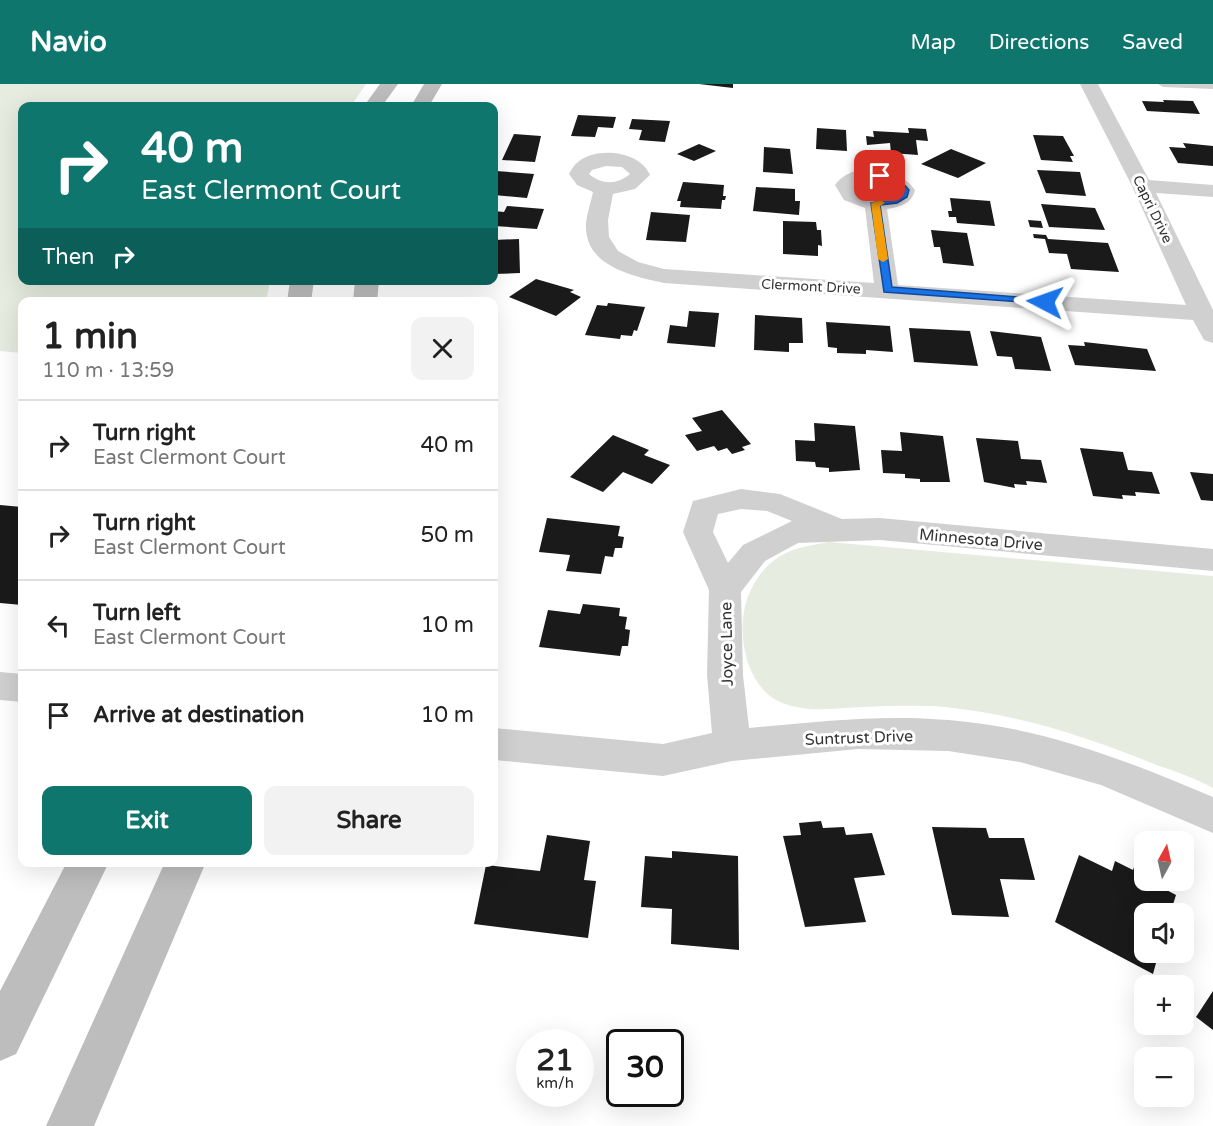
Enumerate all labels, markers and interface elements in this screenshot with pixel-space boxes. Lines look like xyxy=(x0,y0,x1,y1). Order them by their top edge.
text: Navio xyxy=(30,25,107,59)
text: Map xyxy=(910,30,956,55)
text: Directions xyxy=(989,30,1089,55)
text: Saved xyxy=(1122,30,1183,55)
text: 40 m xyxy=(141,123,243,174)
icon: right xyxy=(42,126,120,204)
pin xyxy=(854,150,905,201)
icon: arrive xyxy=(863,159,896,192)
street label: Capri Drive xyxy=(1129,173,1176,246)
text: East Clermont Court xyxy=(141,174,401,207)
icon: right xyxy=(107,240,140,273)
text: Then xyxy=(42,244,95,270)
position arrow xyxy=(1013,270,1077,334)
street label: Clermont Drive xyxy=(761,275,861,298)
text: 1 min xyxy=(42,315,138,358)
button: close xyxy=(411,317,474,380)
text: 110 m · 13:59 xyxy=(42,359,174,383)
text: Turn right xyxy=(93,420,195,446)
icon: right xyxy=(42,429,75,462)
text: 40 m xyxy=(420,432,474,458)
text: East Clermont Court xyxy=(93,446,286,470)
text: Turn right xyxy=(93,510,195,536)
icon: right xyxy=(42,519,75,552)
text: 50 m xyxy=(420,522,474,548)
street label: Minnesota Drive xyxy=(918,525,1043,555)
text: East Clermont Court xyxy=(93,536,286,560)
text: Turn left xyxy=(93,600,181,626)
street label: Joyce Lane xyxy=(716,602,738,686)
icon: left xyxy=(42,609,75,642)
text: 10 m xyxy=(420,612,474,638)
text: East Clermont Court xyxy=(93,626,286,650)
icon: arrive xyxy=(42,699,75,732)
text: Arrive at destination xyxy=(93,702,304,728)
text: 10 m xyxy=(420,702,474,728)
street label: Suntrust Drive xyxy=(805,726,913,750)
button: Exit xyxy=(42,786,252,855)
button: Share xyxy=(264,786,474,855)
north arrow xyxy=(1134,831,1194,891)
map controls xyxy=(1134,831,1194,1107)
button: sound xyxy=(1134,903,1194,963)
button: + xyxy=(1134,975,1194,1035)
speed limit sign: 30 xyxy=(606,1029,684,1107)
text: 21 xyxy=(536,1042,574,1079)
button: − xyxy=(1134,1047,1194,1107)
text: km/h xyxy=(536,1074,574,1092)

